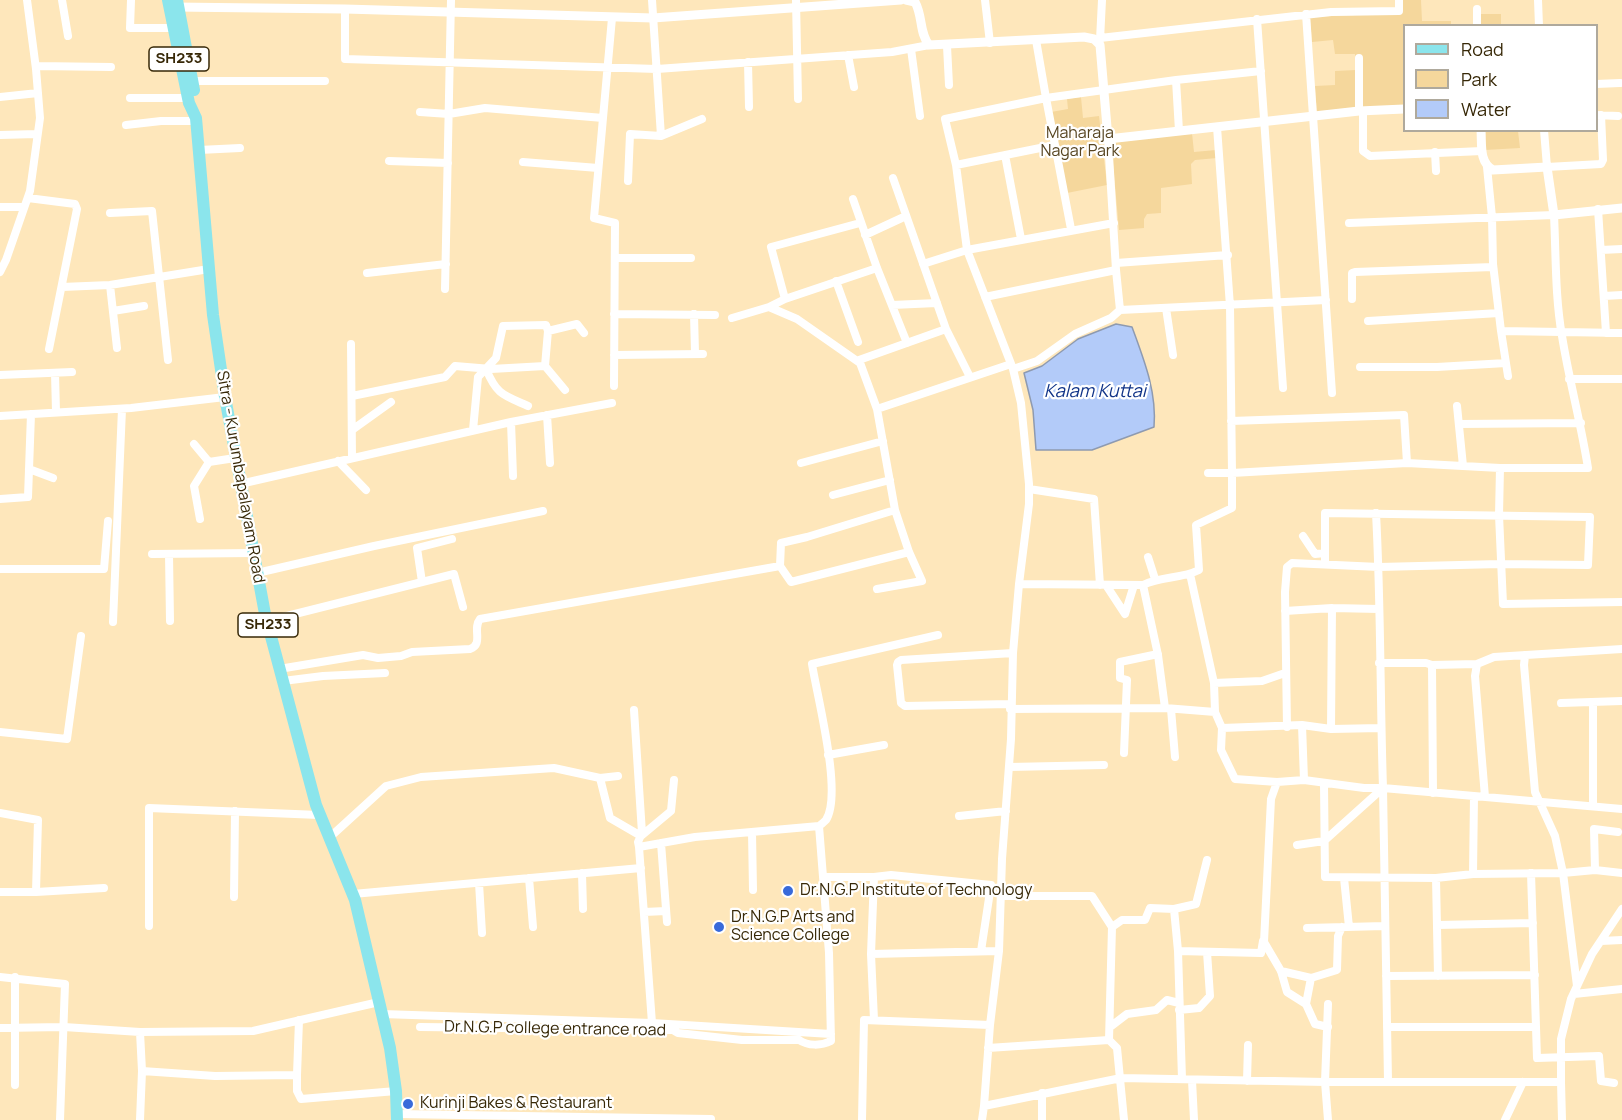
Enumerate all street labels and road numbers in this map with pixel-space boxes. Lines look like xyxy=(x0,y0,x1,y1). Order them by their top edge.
road number: SH233 xyxy=(149,47,209,71)
street label: Sitra - Kurumbapalayam Road xyxy=(212,369,268,585)
road number: SH233 xyxy=(238,613,298,637)
street label: Dr.N.G.P college entrance road xyxy=(444,1017,666,1041)

